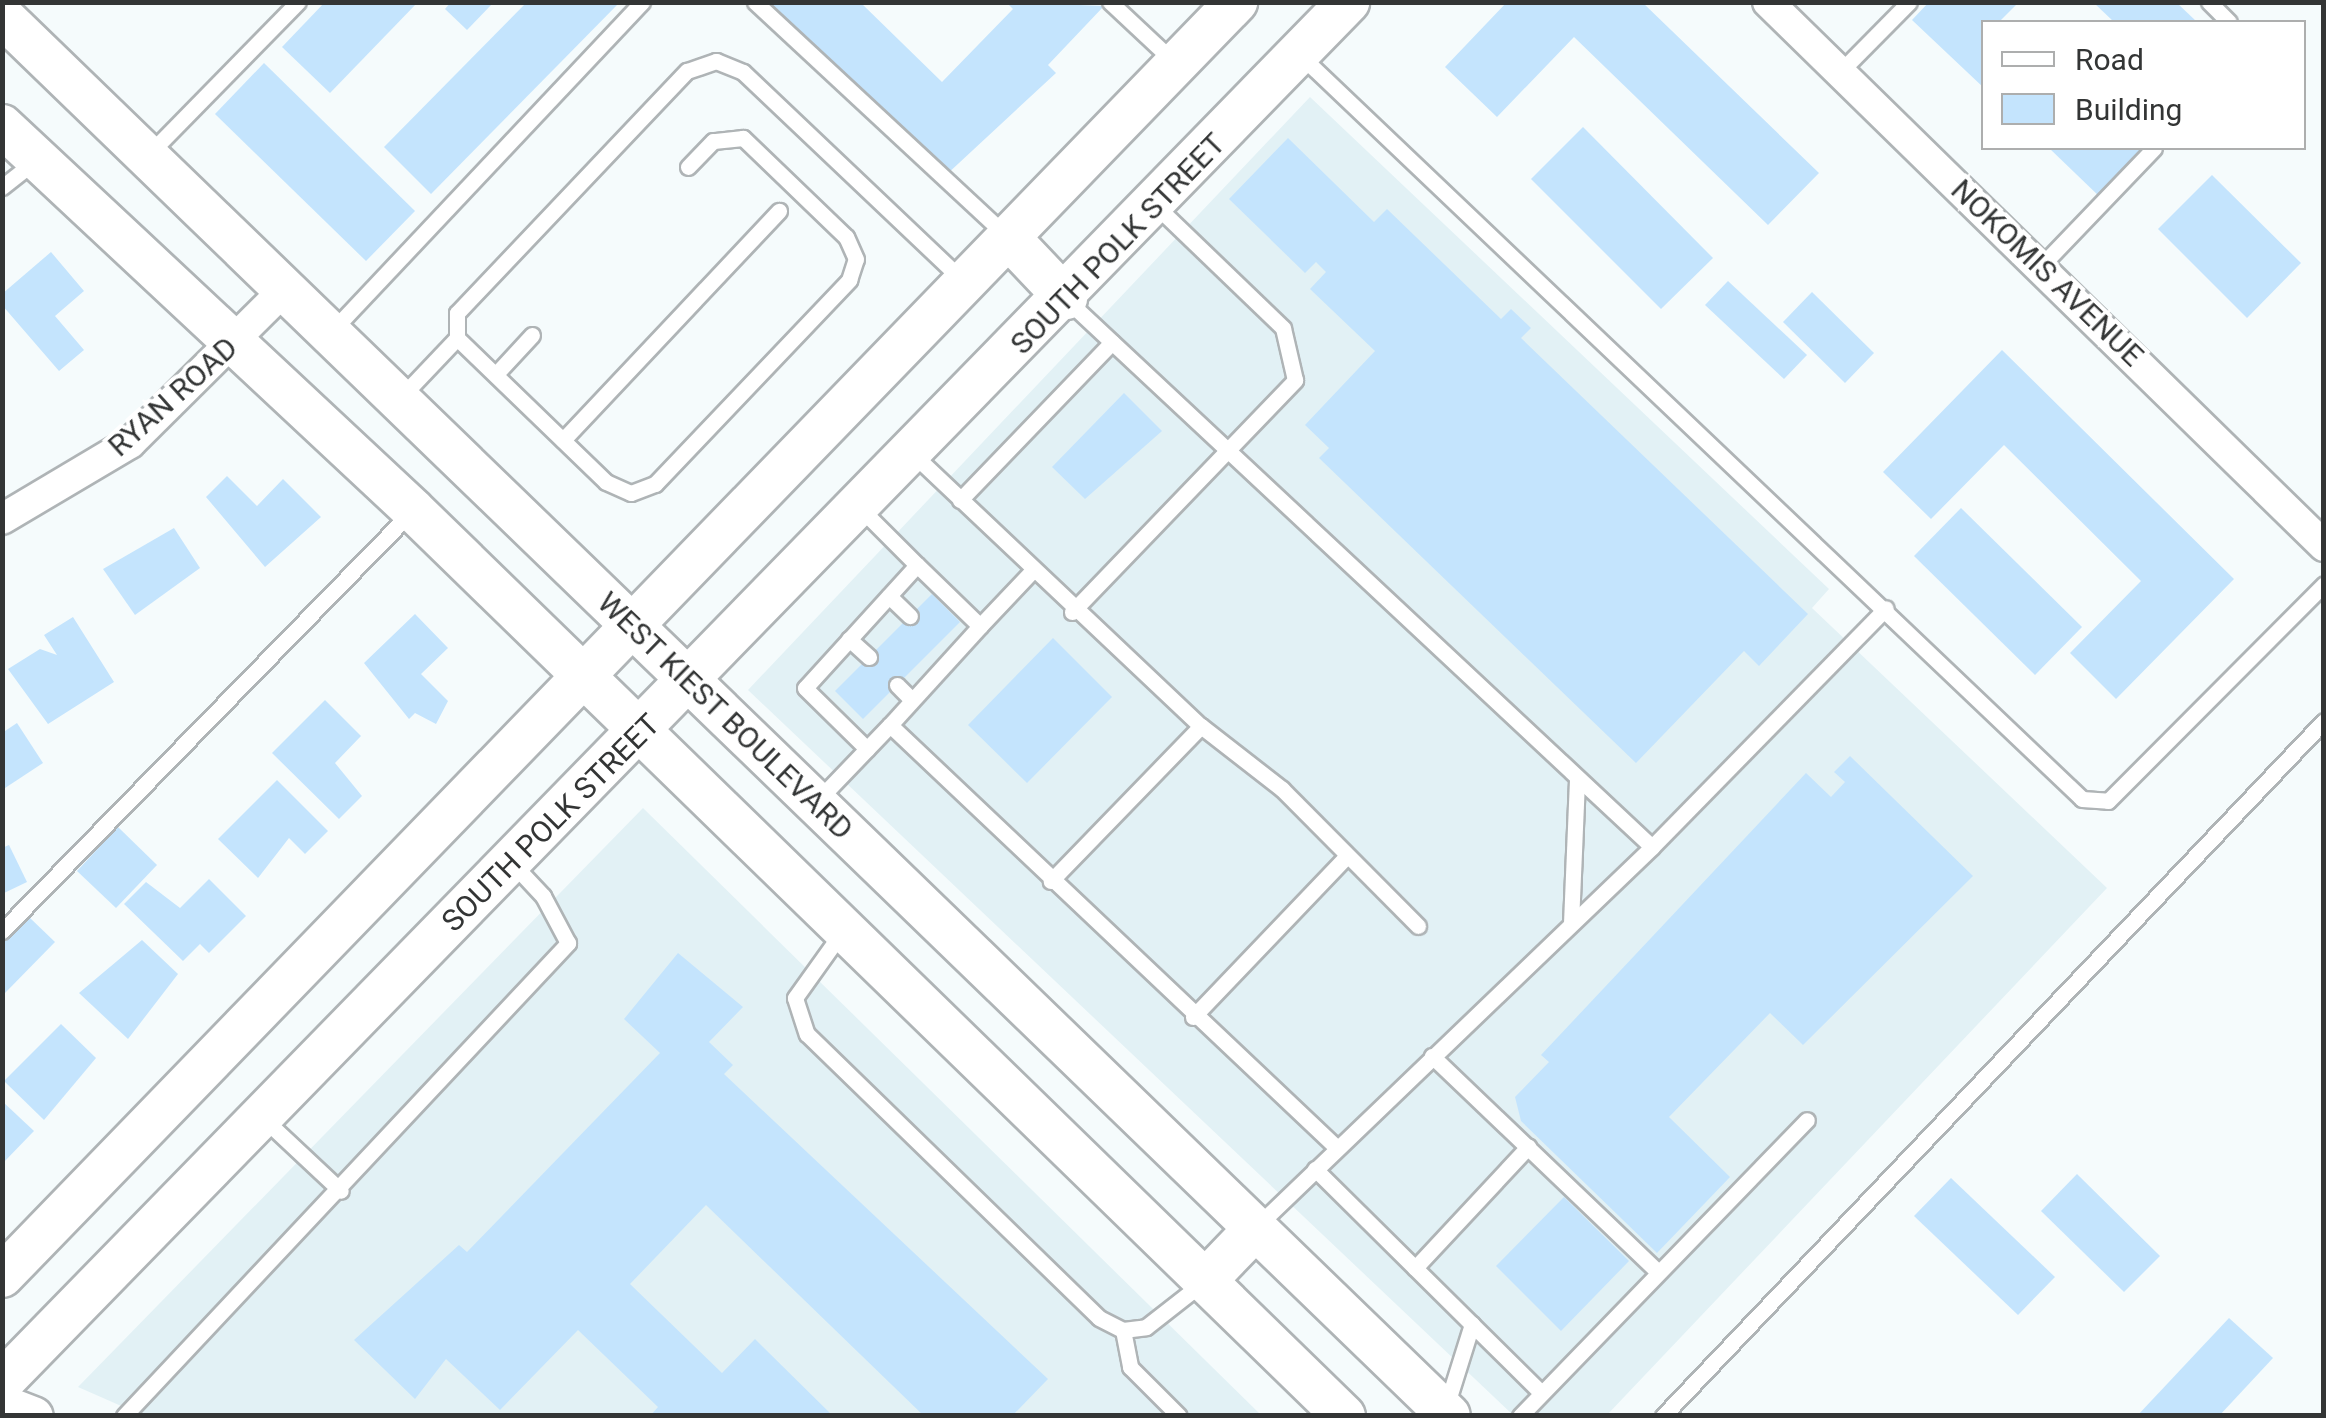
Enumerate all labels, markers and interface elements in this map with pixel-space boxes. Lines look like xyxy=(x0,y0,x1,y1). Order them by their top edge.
legend xyxy=(1981,20,2306,150)
text: Road xyxy=(2075,42,2144,77)
text: Building xyxy=(2075,92,2182,127)
street label: SOUTH POLK STREET xyxy=(1003,126,1233,362)
street label: NOKOMIS AVENUE xyxy=(1943,172,2151,374)
street label: RYAN ROAD xyxy=(101,330,245,464)
street label: WEST KIEST BOULEVARD xyxy=(590,584,860,848)
street label: SOUTH POLK STREET xyxy=(435,707,667,939)

